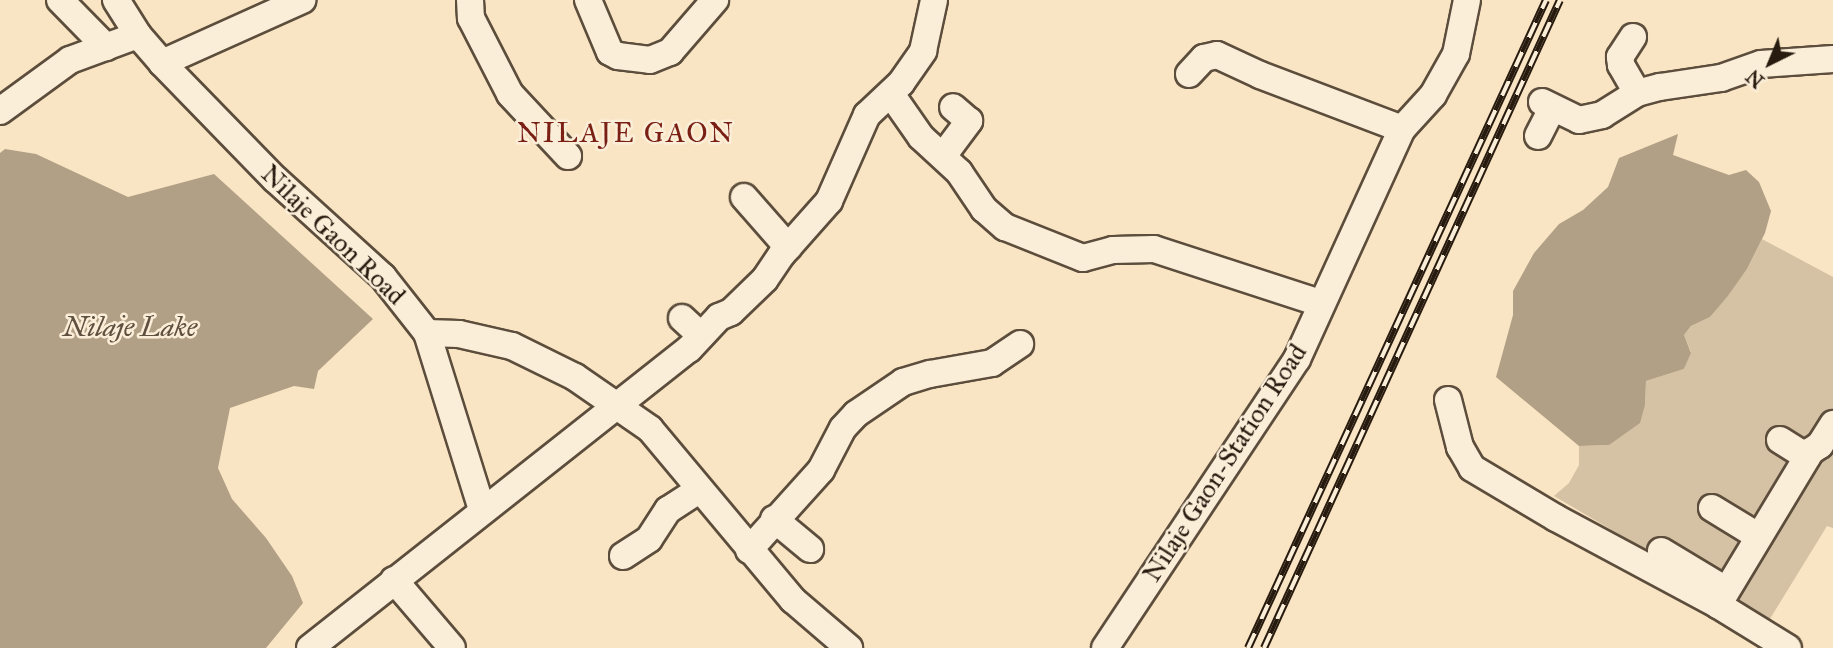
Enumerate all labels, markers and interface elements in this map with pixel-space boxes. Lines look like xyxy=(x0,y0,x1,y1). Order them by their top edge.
north arrow xyxy=(1735,28,1805,98)
text: N xyxy=(1742,65,1769,93)
district label: NILAJE GAON xyxy=(518,116,734,150)
street label: Nilaje Gaon Road xyxy=(254,158,412,312)
water label: Nilaje Lake xyxy=(63,310,197,344)
street label: Nilaje Gaon-Station Road xyxy=(1136,338,1314,588)

